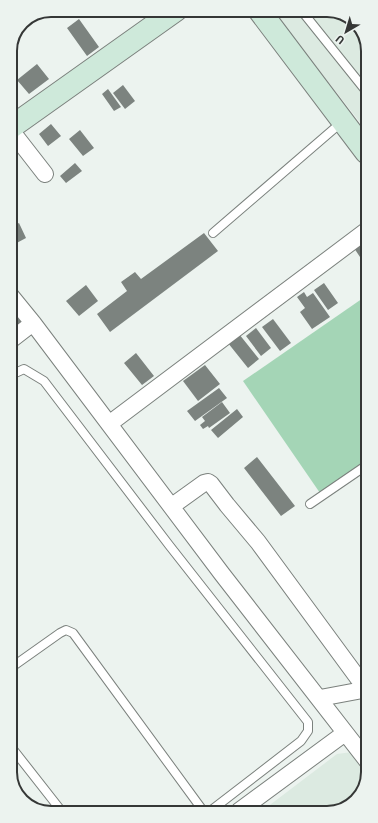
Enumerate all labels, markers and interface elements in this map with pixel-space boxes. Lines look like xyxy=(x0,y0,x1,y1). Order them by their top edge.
north arrow xyxy=(326,12,366,52)
text: U xyxy=(333,33,347,48)

